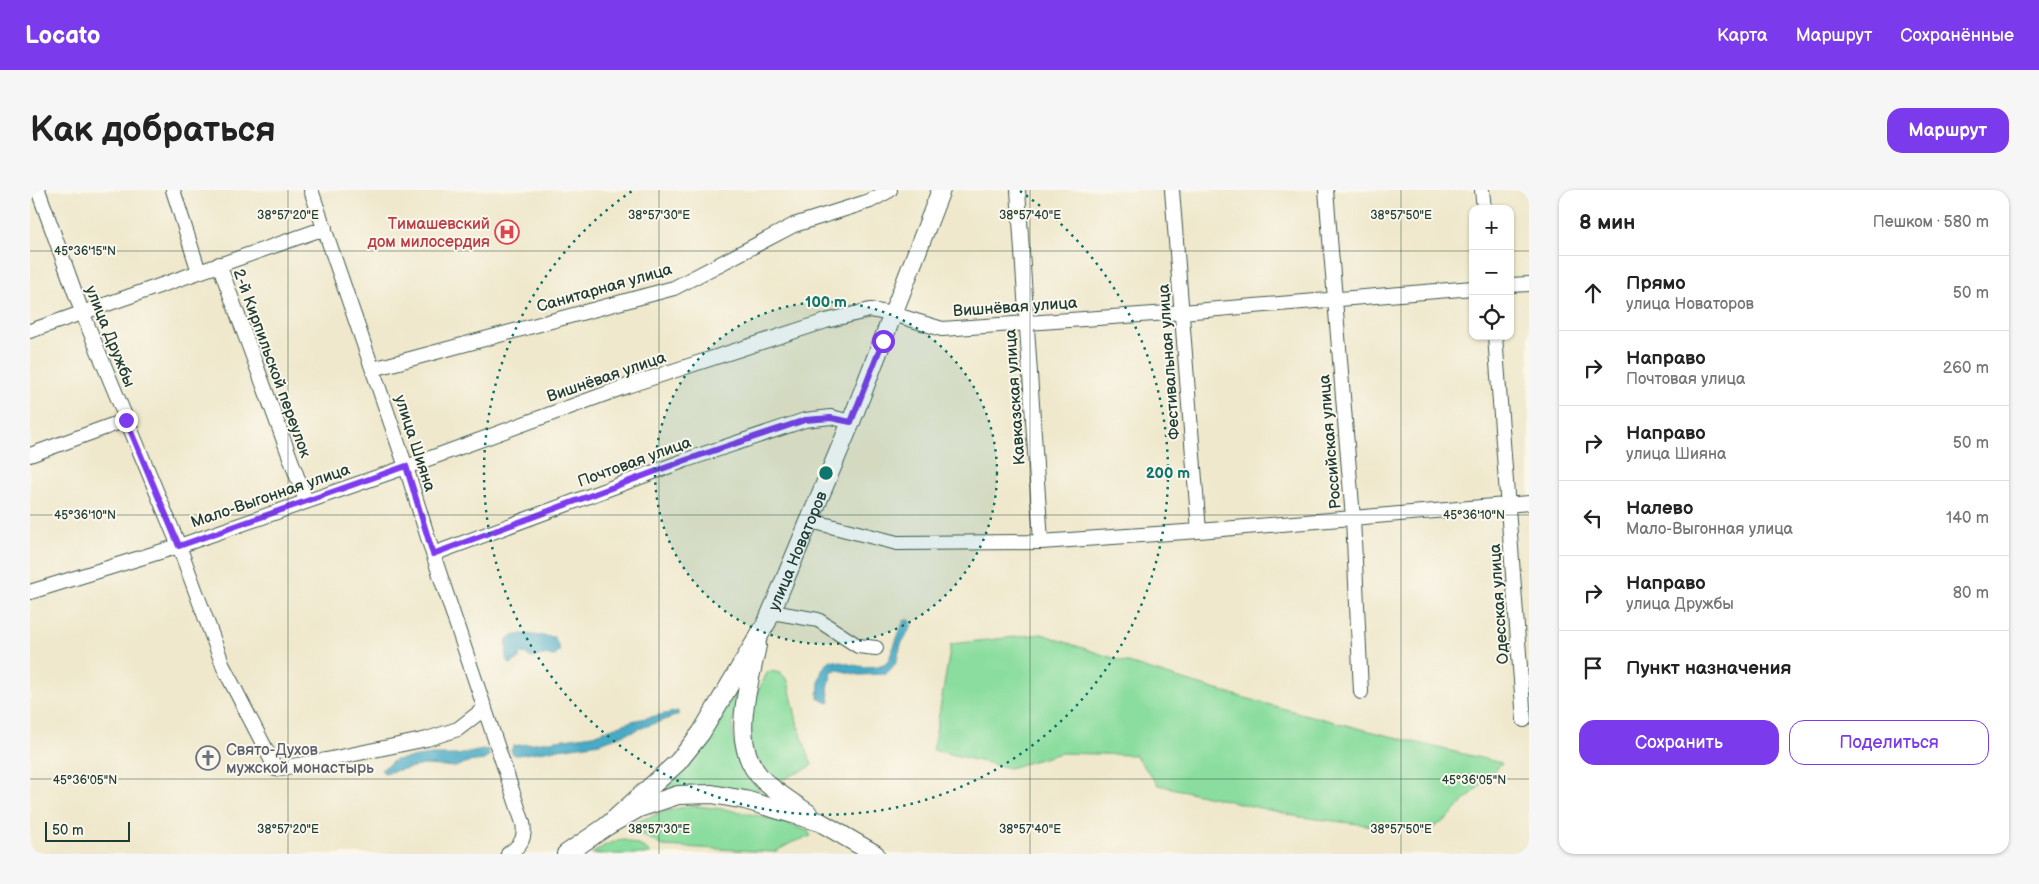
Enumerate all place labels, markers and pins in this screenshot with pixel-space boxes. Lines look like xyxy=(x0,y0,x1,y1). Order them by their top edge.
place label: Тимашевский дом милосердия xyxy=(367,215,490,252)
hospital icon: Тимашевский дом милосердия xyxy=(494,219,520,245)
centre of rings xyxy=(817,464,835,482)
place label: Свято-Духов мужской монастырь xyxy=(226,741,374,778)
church icon: Свято-Духов мужской монастырь xyxy=(195,745,221,771)

